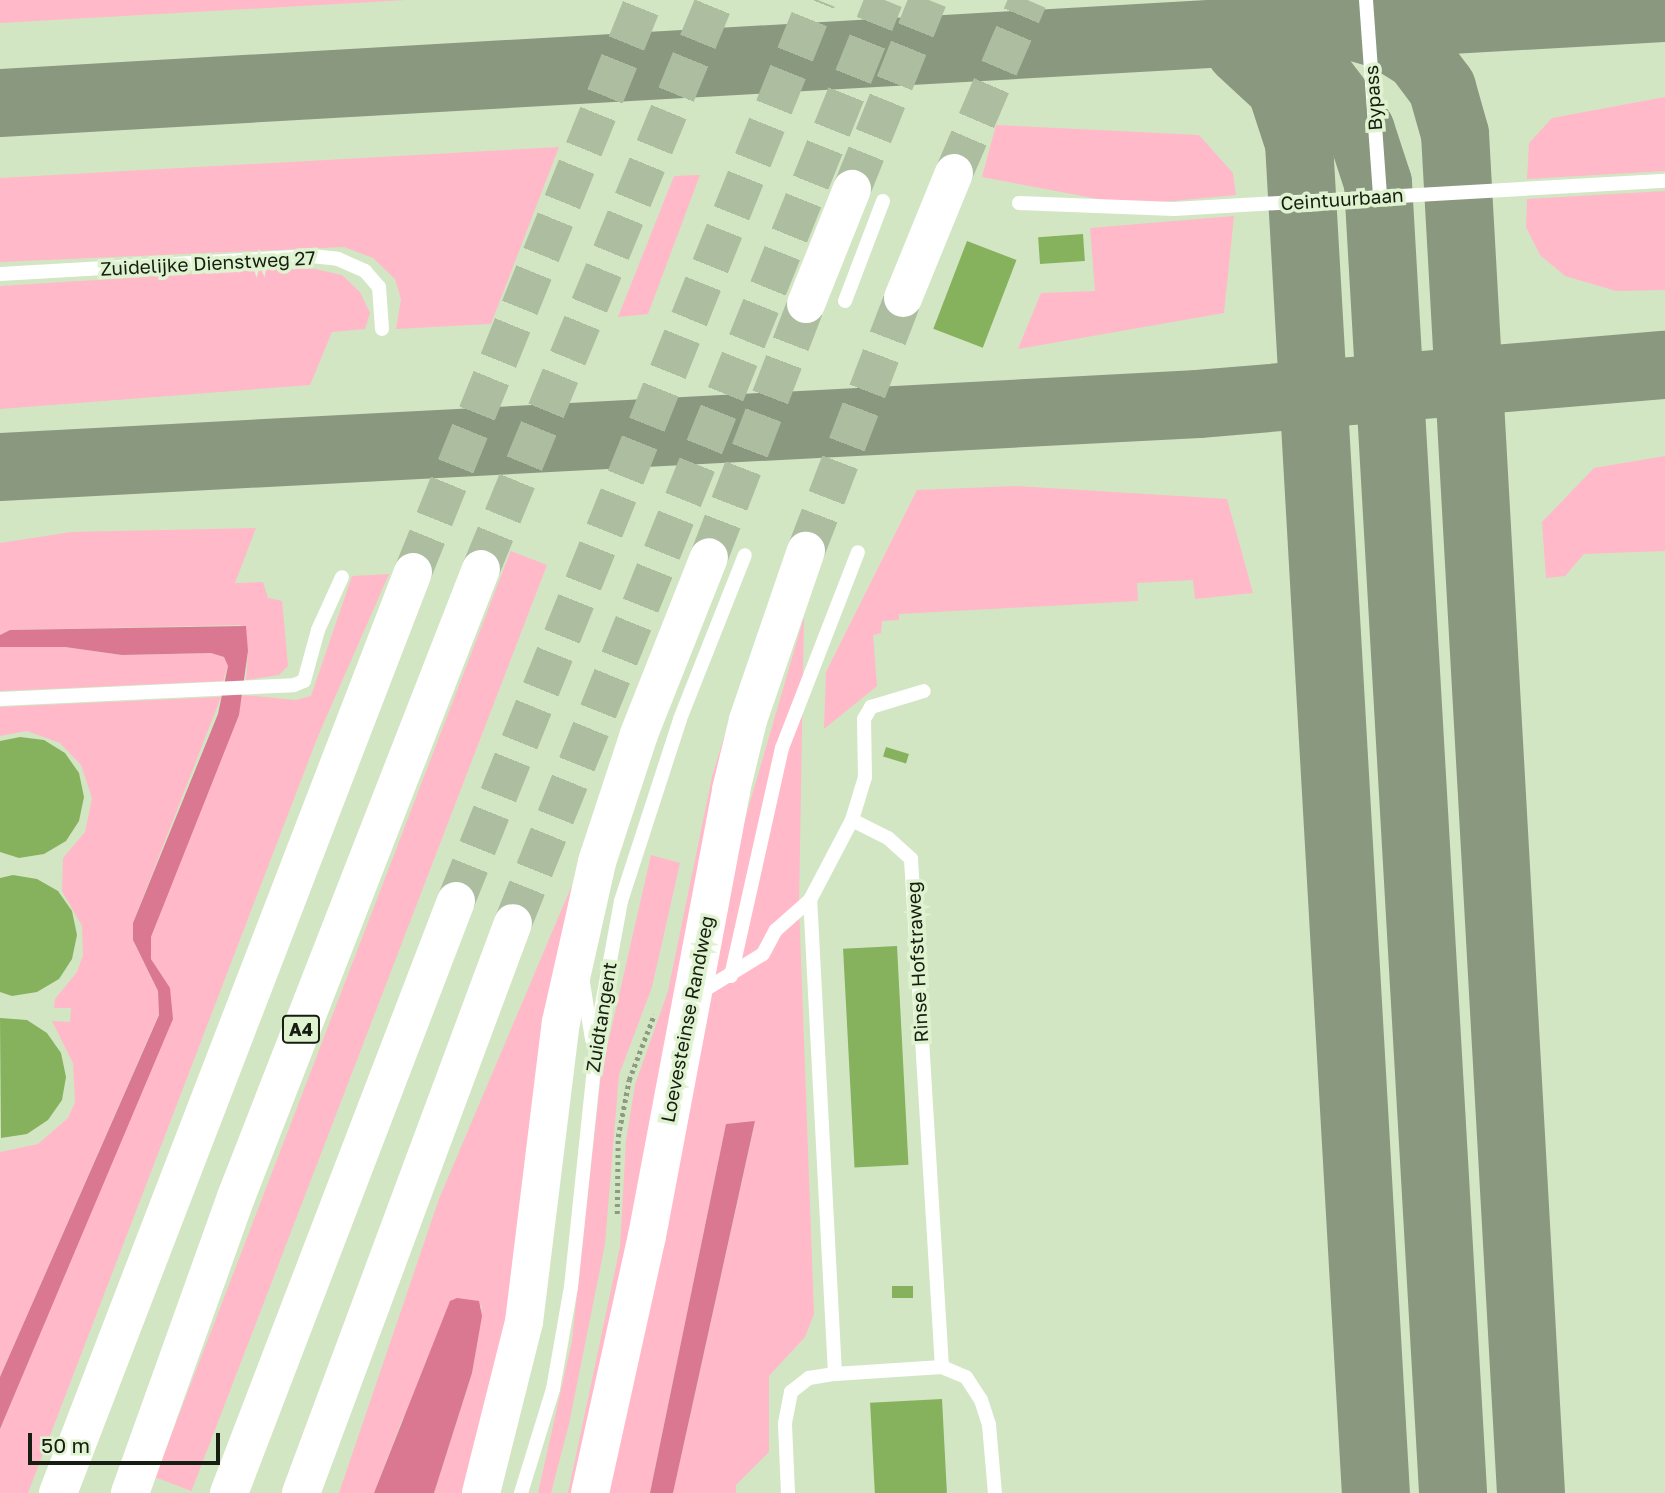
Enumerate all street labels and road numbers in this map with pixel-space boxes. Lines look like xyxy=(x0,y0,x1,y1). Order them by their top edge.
street label: Bypass xyxy=(1359,64,1387,132)
street label: Ceintuurbaan xyxy=(1280,183,1404,215)
street label: Zuidelijke Dienstweg 27 xyxy=(100,246,316,280)
street label: Rinse Hofstraweg xyxy=(901,881,933,1043)
street label: Loevesteinse Randweg xyxy=(656,914,718,1124)
street label: Zuidtangent xyxy=(581,960,621,1074)
road number: A4 xyxy=(282,1014,320,1044)

